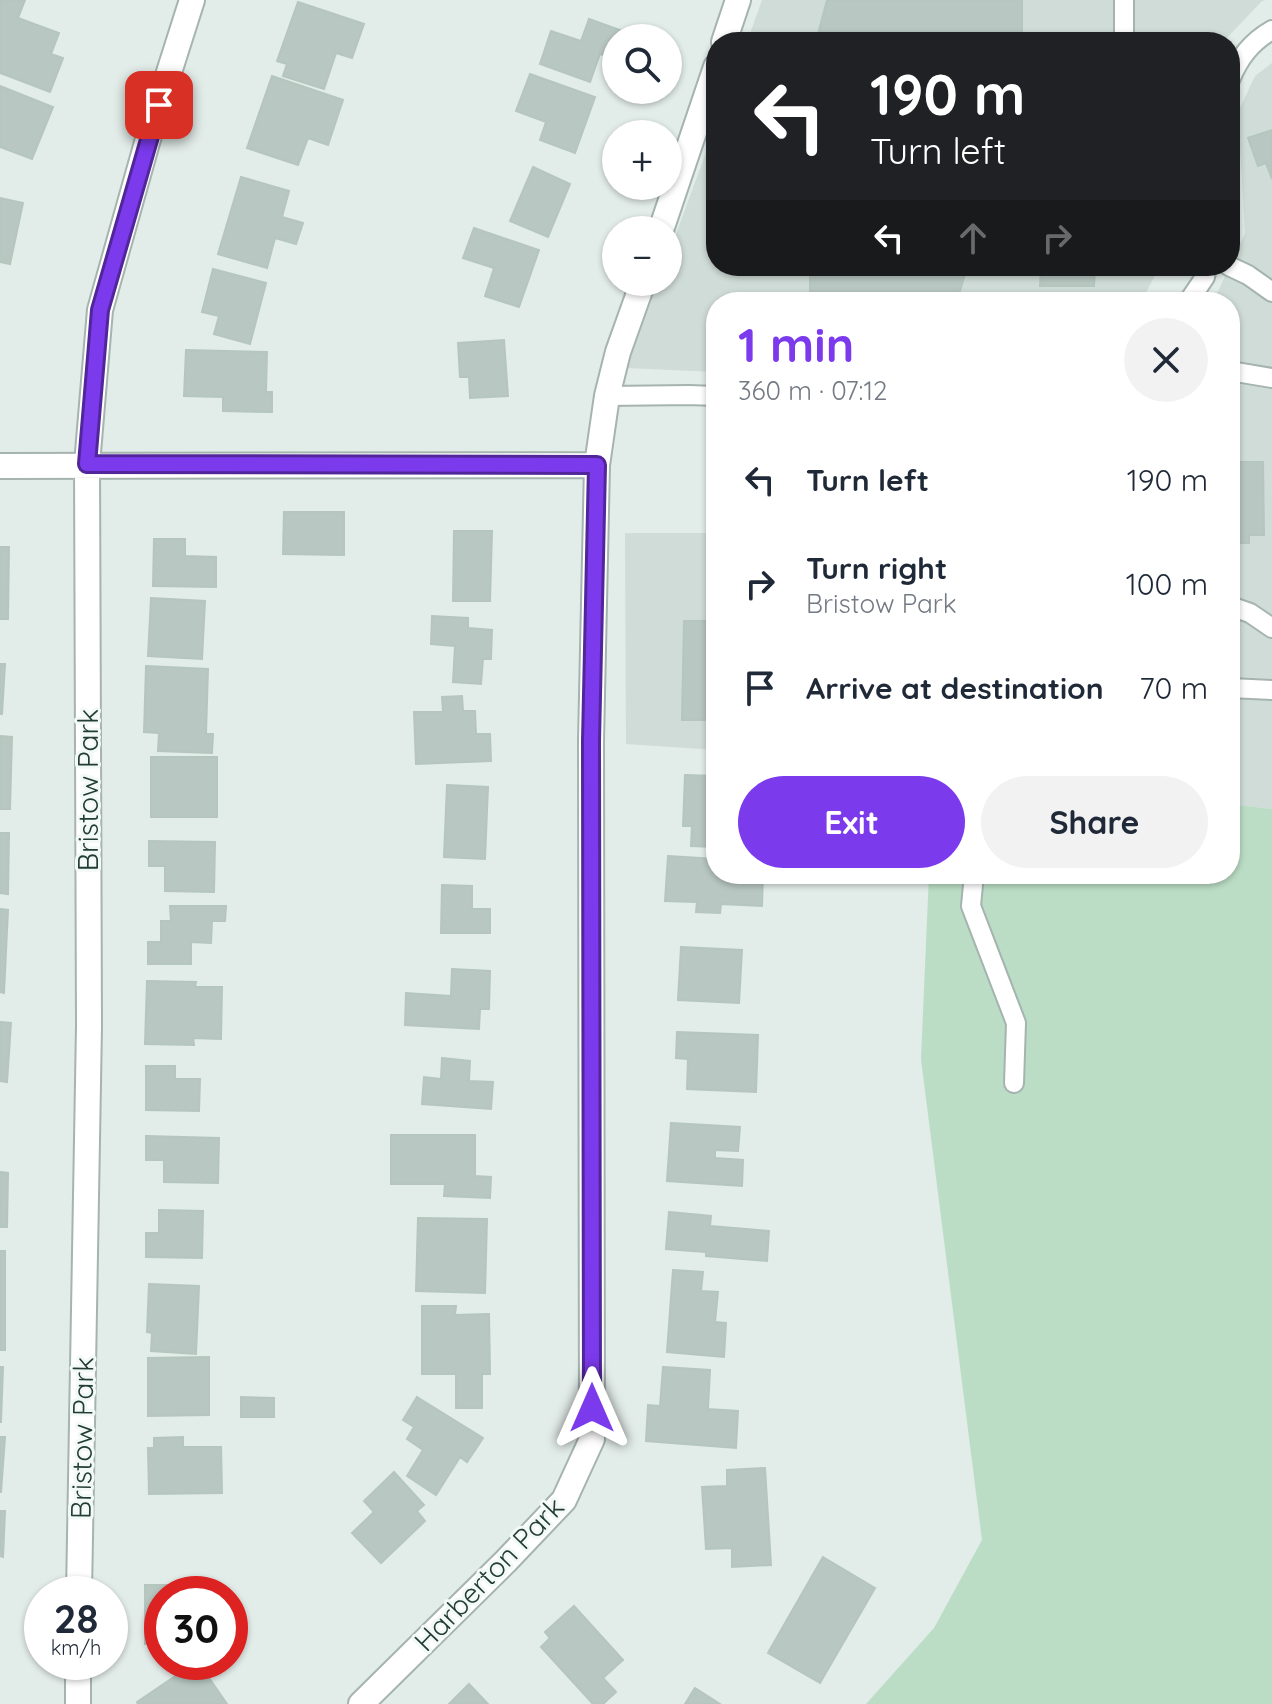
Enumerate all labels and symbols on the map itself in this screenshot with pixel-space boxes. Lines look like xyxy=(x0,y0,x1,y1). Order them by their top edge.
pin xyxy=(125,71,193,139)
street label: Bristow Park xyxy=(70,709,105,871)
street label: Bristow Park xyxy=(63,1357,100,1519)
position arrow xyxy=(550,1366,634,1450)
street label: Harberton Park xyxy=(406,1489,571,1658)
speed limit sign: 30 xyxy=(144,1576,248,1680)

